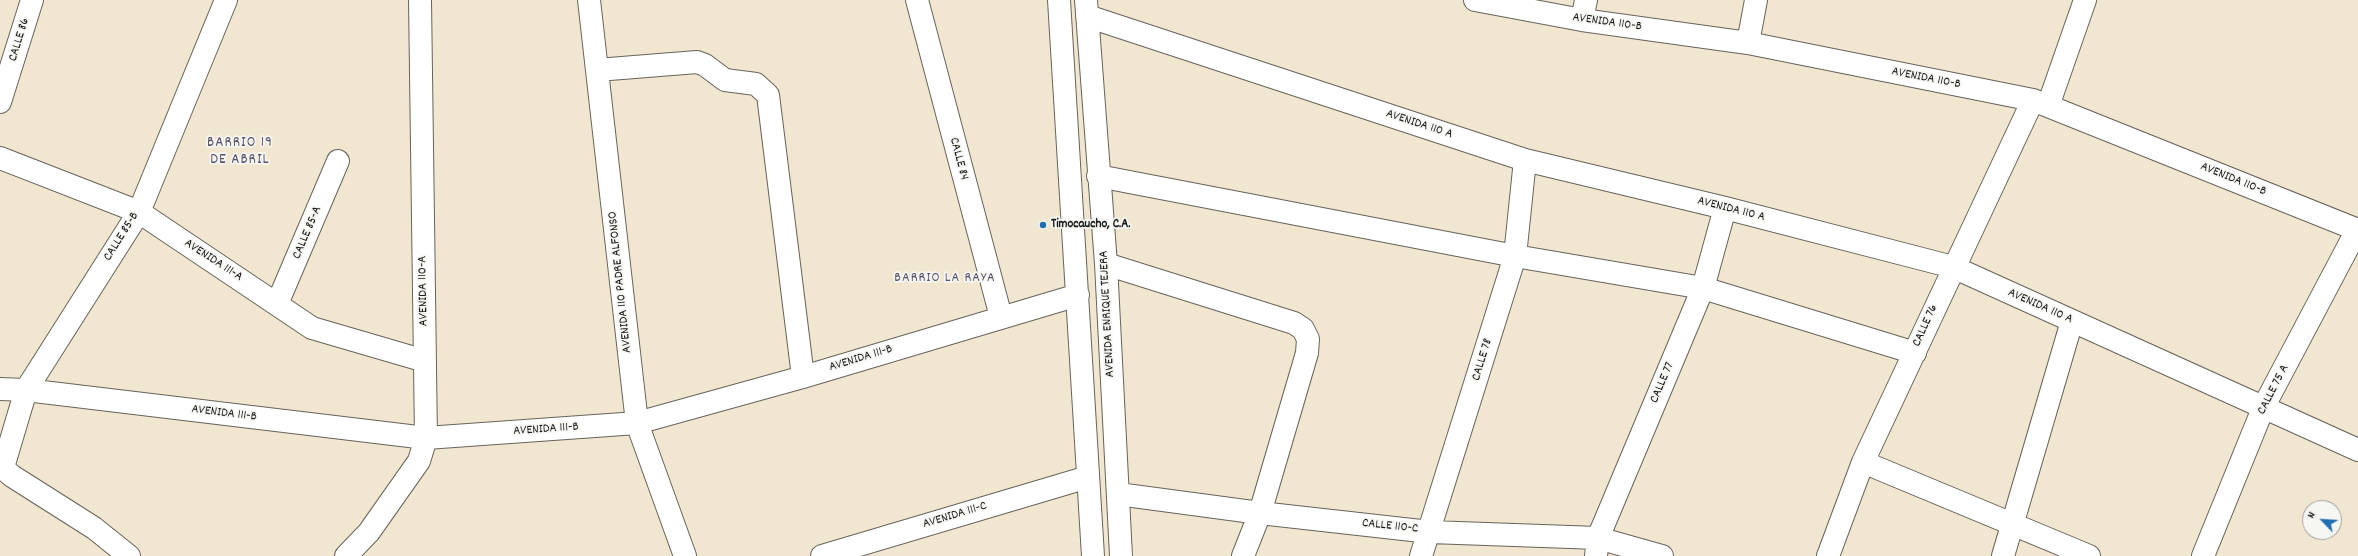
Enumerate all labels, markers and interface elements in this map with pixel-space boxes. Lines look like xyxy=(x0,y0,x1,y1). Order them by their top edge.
street label: AVENIDA 110-B xyxy=(1571,10,1643,36)
street label: CALLE 86 xyxy=(6,16,34,64)
street label: AVENIDA 110-B xyxy=(1890,65,1962,93)
street label: AVENIDA 110 A xyxy=(1384,107,1454,143)
district label: BARRIO 19 DE ABRIL xyxy=(207,135,273,170)
street label: CALLE 84 xyxy=(945,136,971,182)
street label: AVENIDA 110-B xyxy=(2198,160,2268,200)
street label: AVENIDA 110 A xyxy=(1695,194,1767,226)
street label: CALLE 85-A xyxy=(290,204,326,262)
street label: CALLE 85-B xyxy=(101,210,143,264)
street label: AVENIDA 110 PADRE ALFONSO xyxy=(606,210,636,354)
place label: Timocaucho, C.A. xyxy=(1051,217,1130,233)
marker: Timocaucho, C.A. xyxy=(1038,220,1048,230)
street label: AVENIDA 111-A xyxy=(181,236,245,286)
street label: AVENIDA ENRIQUE TEJERA xyxy=(1097,250,1119,378)
street label: AVENIDA 110-A xyxy=(416,255,432,327)
district label: BARRIO LA RAYA xyxy=(894,271,996,287)
street label: AVENIDA 110 A xyxy=(2005,286,2075,328)
street label: CALLE 76 xyxy=(1910,303,1942,349)
street label: CALLE 78 xyxy=(1469,337,1497,383)
street label: AVENIDA 111-B xyxy=(827,342,895,376)
street label: CALLE 77 xyxy=(1647,360,1679,406)
street label: CALLE 75 A xyxy=(2255,362,2293,418)
street label: AVENIDA 111-B xyxy=(190,402,258,426)
street label: AVENIDA 111-B xyxy=(513,420,579,440)
street label: AVENIDA 111-C xyxy=(921,499,989,533)
north arrow xyxy=(2302,500,2342,540)
text: N xyxy=(2304,510,2320,521)
street label: CALLE 110-C xyxy=(1361,516,1419,538)

